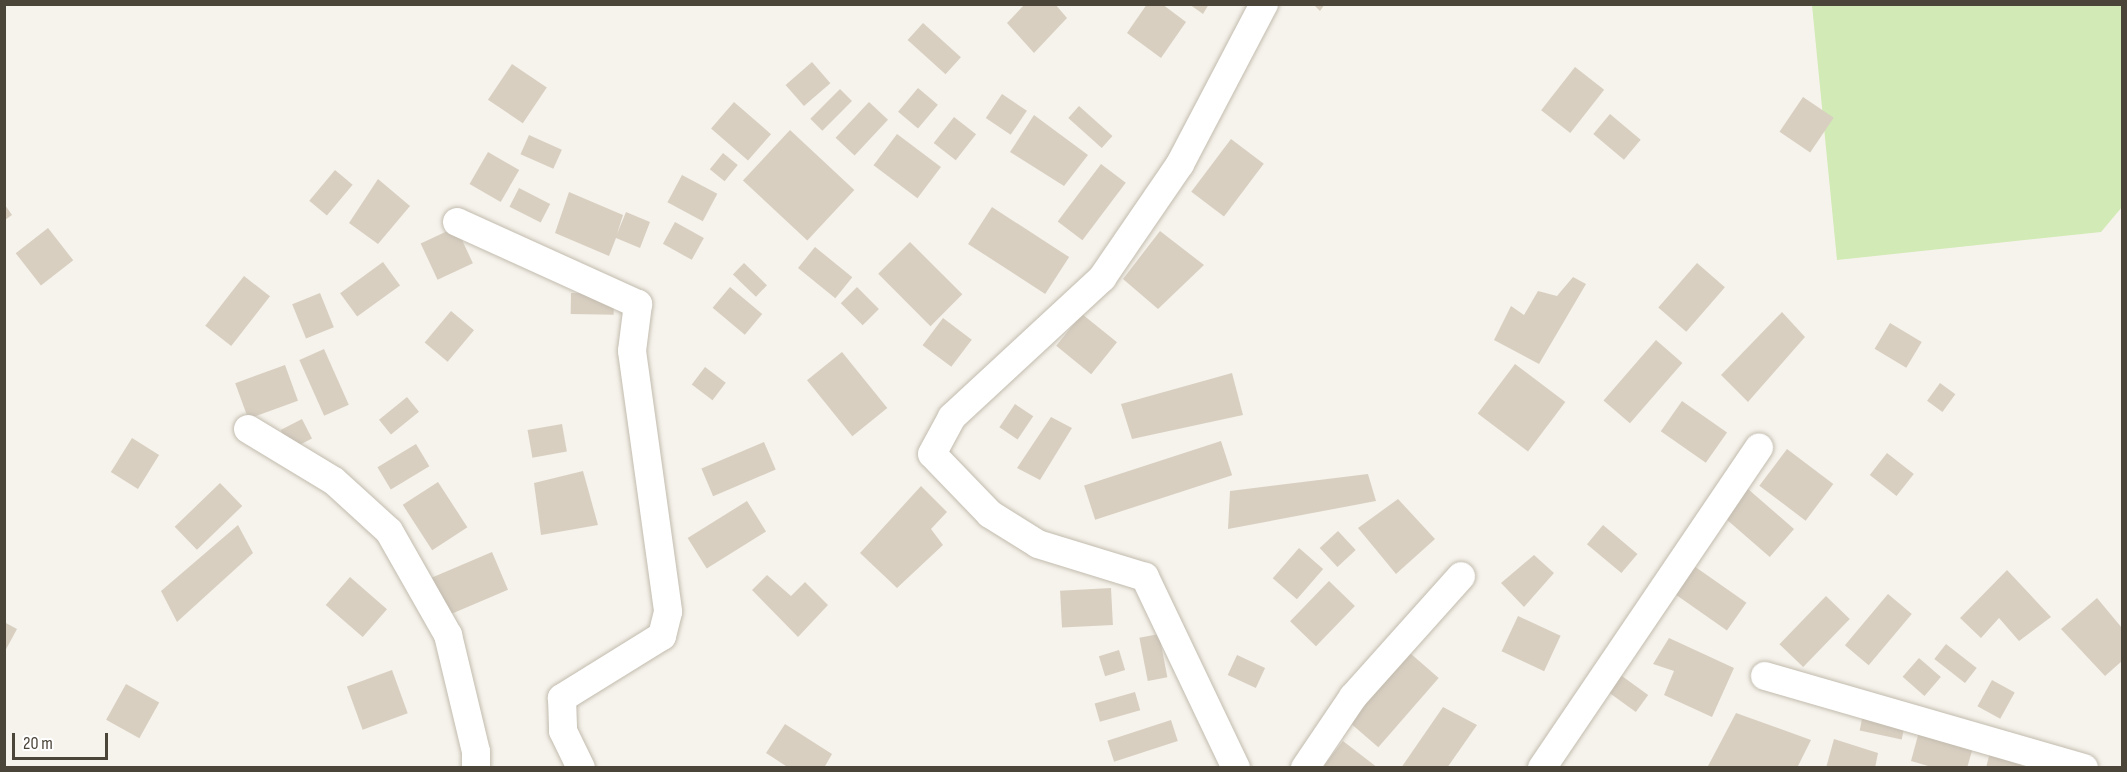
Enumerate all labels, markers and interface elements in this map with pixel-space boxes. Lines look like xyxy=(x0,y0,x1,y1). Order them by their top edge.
scale bar xyxy=(15,721,111,759)
text: 20 m xyxy=(23,733,53,754)

